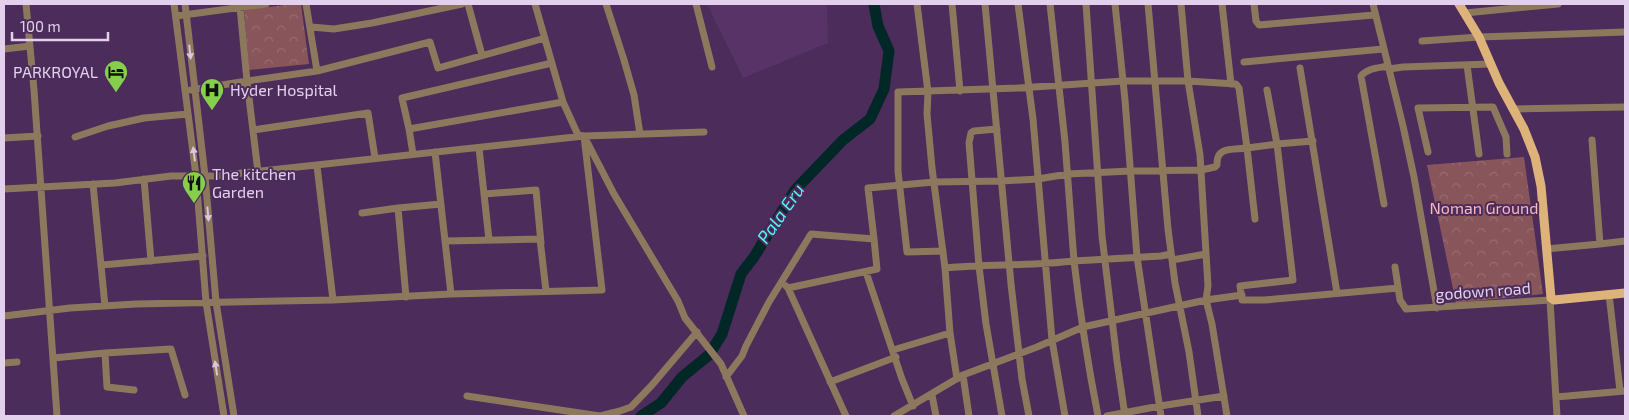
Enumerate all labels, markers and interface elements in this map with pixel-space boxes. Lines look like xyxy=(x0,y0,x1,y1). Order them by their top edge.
scale bar xyxy=(12,10,109,42)
text: 100 m xyxy=(20,17,61,35)
one-way arrow xyxy=(187,44,195,60)
hotel icon: PARKROYAL xyxy=(103,59,129,93)
place label: PARKROYAL xyxy=(13,62,98,81)
hospital icon: Hyder Hospital xyxy=(199,77,225,111)
place label: Hyder Hospital xyxy=(230,80,338,99)
one-way arrow xyxy=(190,146,198,162)
place label: The kitchen Garden xyxy=(212,164,296,201)
restaurant icon: The kitchen Garden xyxy=(181,170,207,204)
water label: Pala Eru xyxy=(752,179,809,248)
park label: Noman Ground xyxy=(1430,198,1538,217)
one-way arrow xyxy=(205,206,213,222)
street label: godown road xyxy=(1435,278,1531,303)
one-way arrow xyxy=(212,360,220,376)

